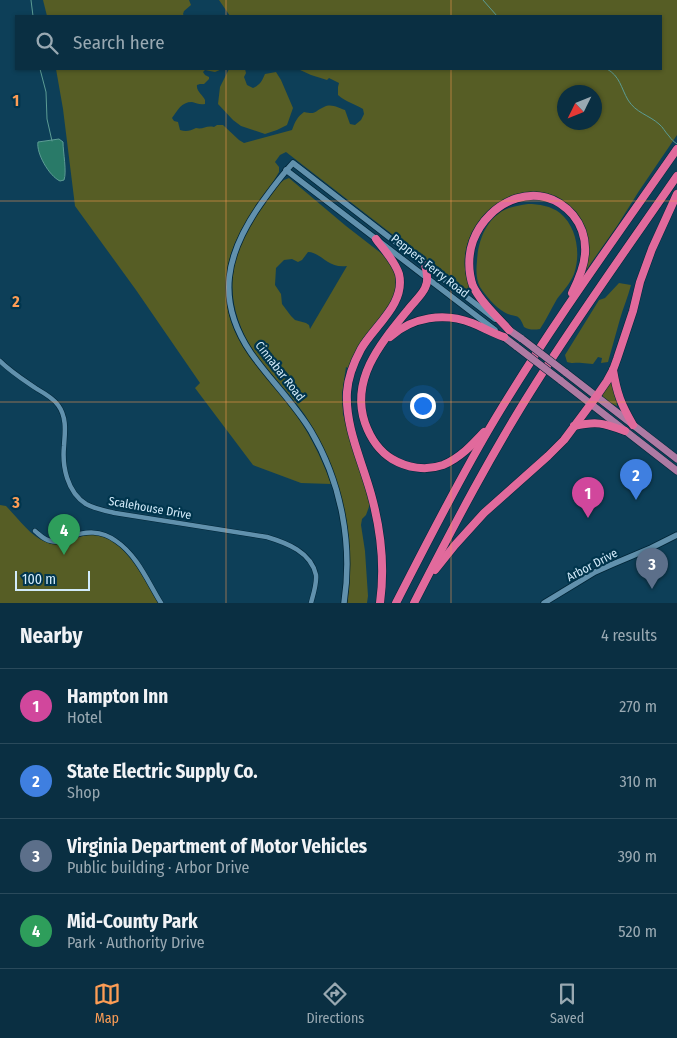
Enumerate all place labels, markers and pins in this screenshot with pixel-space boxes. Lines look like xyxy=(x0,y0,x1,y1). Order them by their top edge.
pin: 2 xyxy=(620,459,652,500)
pin: 1 xyxy=(572,477,604,518)
pin: 4 xyxy=(48,514,80,555)
pin: 3 xyxy=(636,548,668,589)

